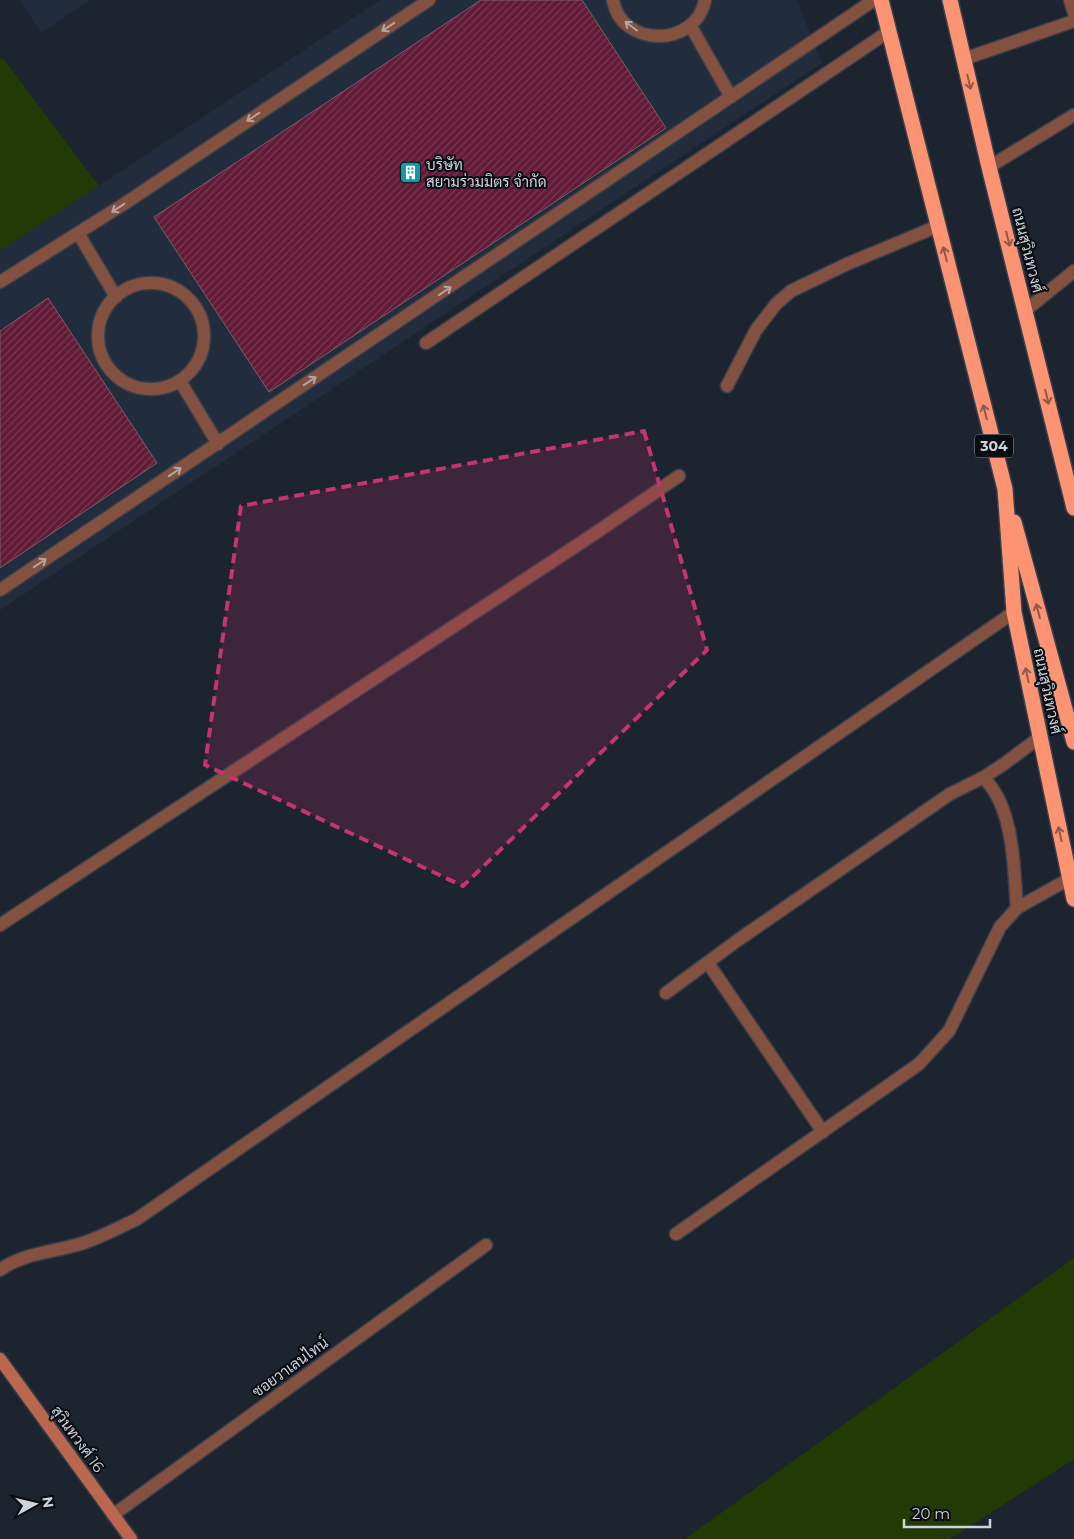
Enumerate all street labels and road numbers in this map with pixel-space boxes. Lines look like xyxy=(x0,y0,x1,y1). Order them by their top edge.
street label: ถนนสุวินทวงศ์ xyxy=(1006,205,1048,295)
road number: 304 xyxy=(975,434,1013,458)
street label: ถนนสุวินทวงศ์ xyxy=(1028,646,1066,736)
street label: ซอยวาเลนไทน์ xyxy=(248,1333,332,1401)
street label: สุวินทวงศ์ 16 xyxy=(46,1402,109,1477)

